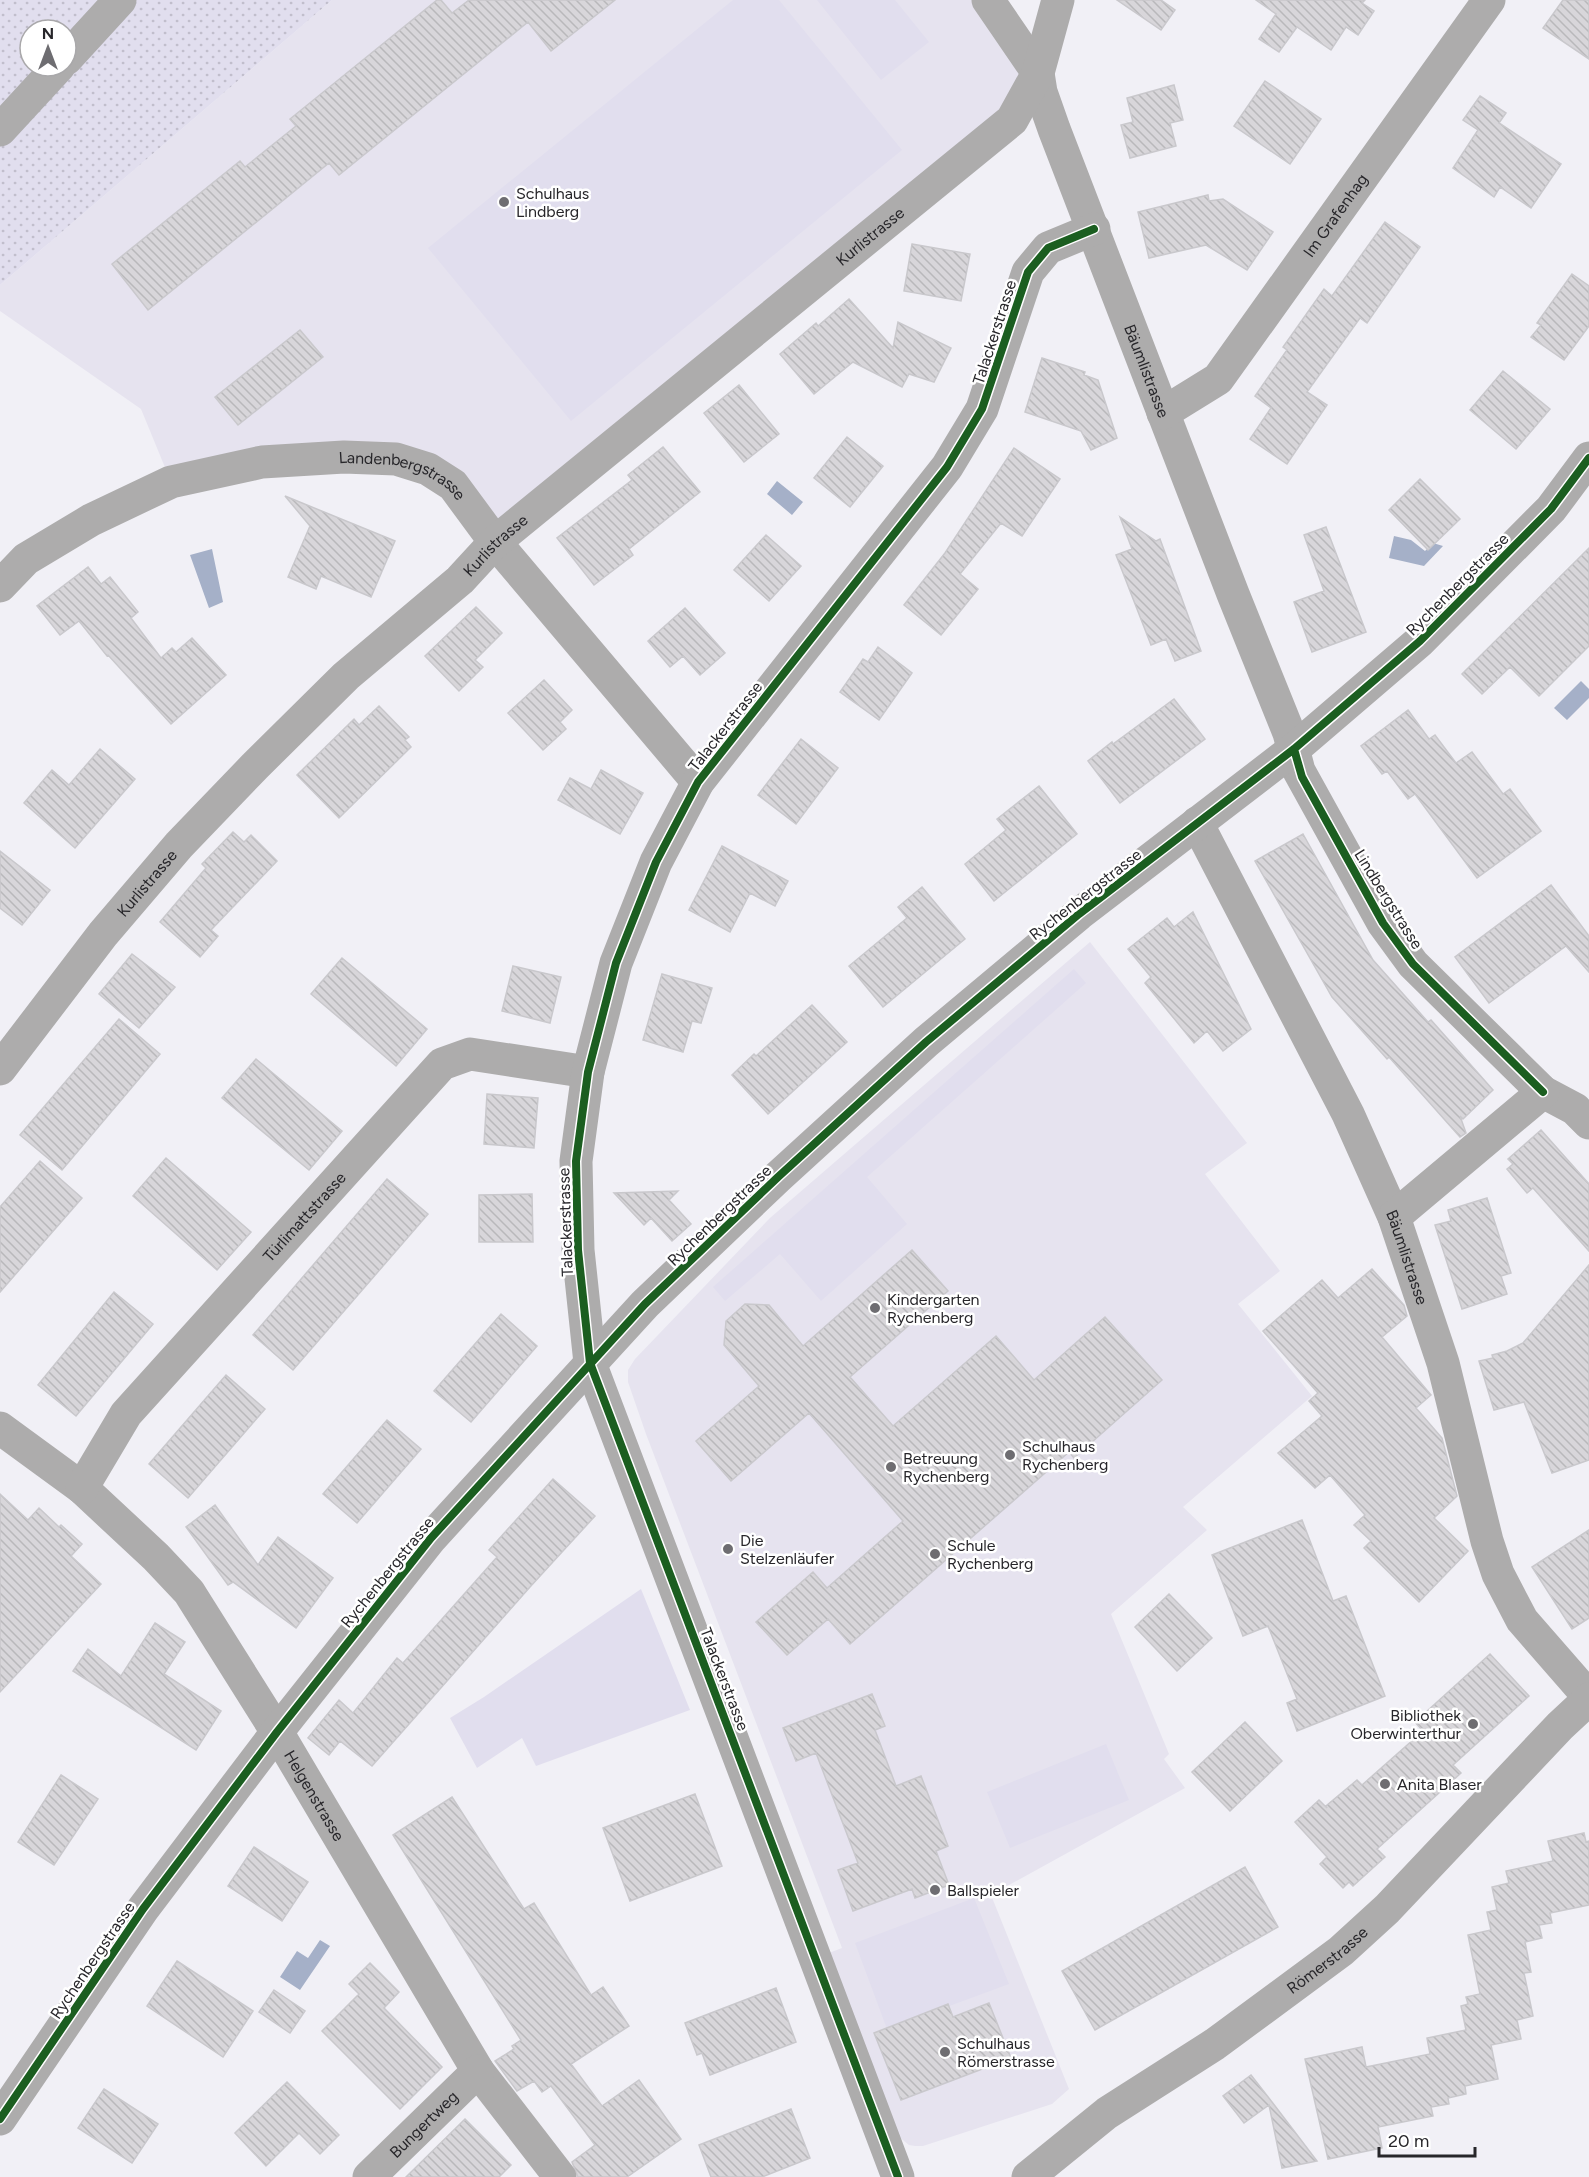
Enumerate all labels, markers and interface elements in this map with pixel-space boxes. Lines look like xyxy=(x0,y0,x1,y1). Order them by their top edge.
north arrow xyxy=(18,18,78,78)
text: N xyxy=(42,24,54,43)
street label: Im Grafenhag xyxy=(1299,170,1372,261)
place label: Schulhaus Lindberg xyxy=(516,184,589,221)
marker: Schulhaus Lindberg xyxy=(497,195,511,209)
street label: Kurlistrasse xyxy=(832,203,908,270)
street label: Talackerstrasse xyxy=(969,277,1020,387)
street label: Bäumlistrasse xyxy=(1120,322,1173,421)
street label: Landenbergstrasse xyxy=(338,448,470,504)
street label: Kurlistrasse xyxy=(459,510,532,581)
street label: Rychenbergstrasse xyxy=(1402,529,1513,640)
street label: Talackerstrasse xyxy=(684,677,767,775)
street label: Rychenbergstrasse xyxy=(1025,845,1145,944)
street label: Kurlistrasse xyxy=(113,846,181,921)
street label: Lindbergstrasse xyxy=(1350,846,1427,953)
street label: Rychenbergstrasse xyxy=(663,1161,775,1270)
street label: Talackerstrasse xyxy=(554,1167,577,1277)
street label: Türlimattstrasse xyxy=(259,1168,350,1266)
street label: Bäumlistrasse xyxy=(1382,1207,1432,1307)
place label: Kindergarten Rychenberg xyxy=(887,1290,980,1327)
marker: Kindergarten Rychenberg xyxy=(868,1301,882,1315)
place label: Schulhaus Rychenberg xyxy=(1022,1437,1108,1474)
marker: Schulhaus Rychenberg xyxy=(1003,1448,1017,1462)
place label: Betreuung Rychenberg xyxy=(903,1449,989,1486)
marker: Betreuung Rychenberg xyxy=(884,1460,898,1474)
street label: Rychenbergstrasse xyxy=(337,1513,438,1632)
place label: Die Stelzenläufer xyxy=(740,1531,835,1568)
place label: Schule Rychenberg xyxy=(947,1536,1033,1573)
marker: Die Stelzenläufer xyxy=(721,1542,735,1556)
marker: Schule Rychenberg xyxy=(928,1547,942,1561)
street label: Talackerstrasse xyxy=(696,1625,753,1734)
place label: Bibliothek Oberwinterthur xyxy=(1350,1706,1462,1743)
marker: Bibliothek Oberwinterthur xyxy=(1466,1717,1480,1731)
street label: Helgenstrasse xyxy=(280,1747,349,1845)
place label: Anita Blaser xyxy=(1397,1775,1482,1794)
marker: Anita Blaser xyxy=(1378,1777,1392,1791)
place label: Ballspieler xyxy=(947,1881,1020,1900)
marker: Ballspieler xyxy=(928,1883,942,1897)
street label: Rychenbergstrasse xyxy=(46,1898,139,2022)
street label: Römerstrasse xyxy=(1283,1922,1372,1998)
place label: Schulhaus Römerstrasse xyxy=(957,2034,1055,2071)
marker: Schulhaus Römerstrasse xyxy=(938,2045,952,2059)
street label: Bungertweg xyxy=(386,2087,462,2162)
scale bar xyxy=(1379,2120,1475,2158)
text: 20 m xyxy=(1388,2130,1429,2152)

